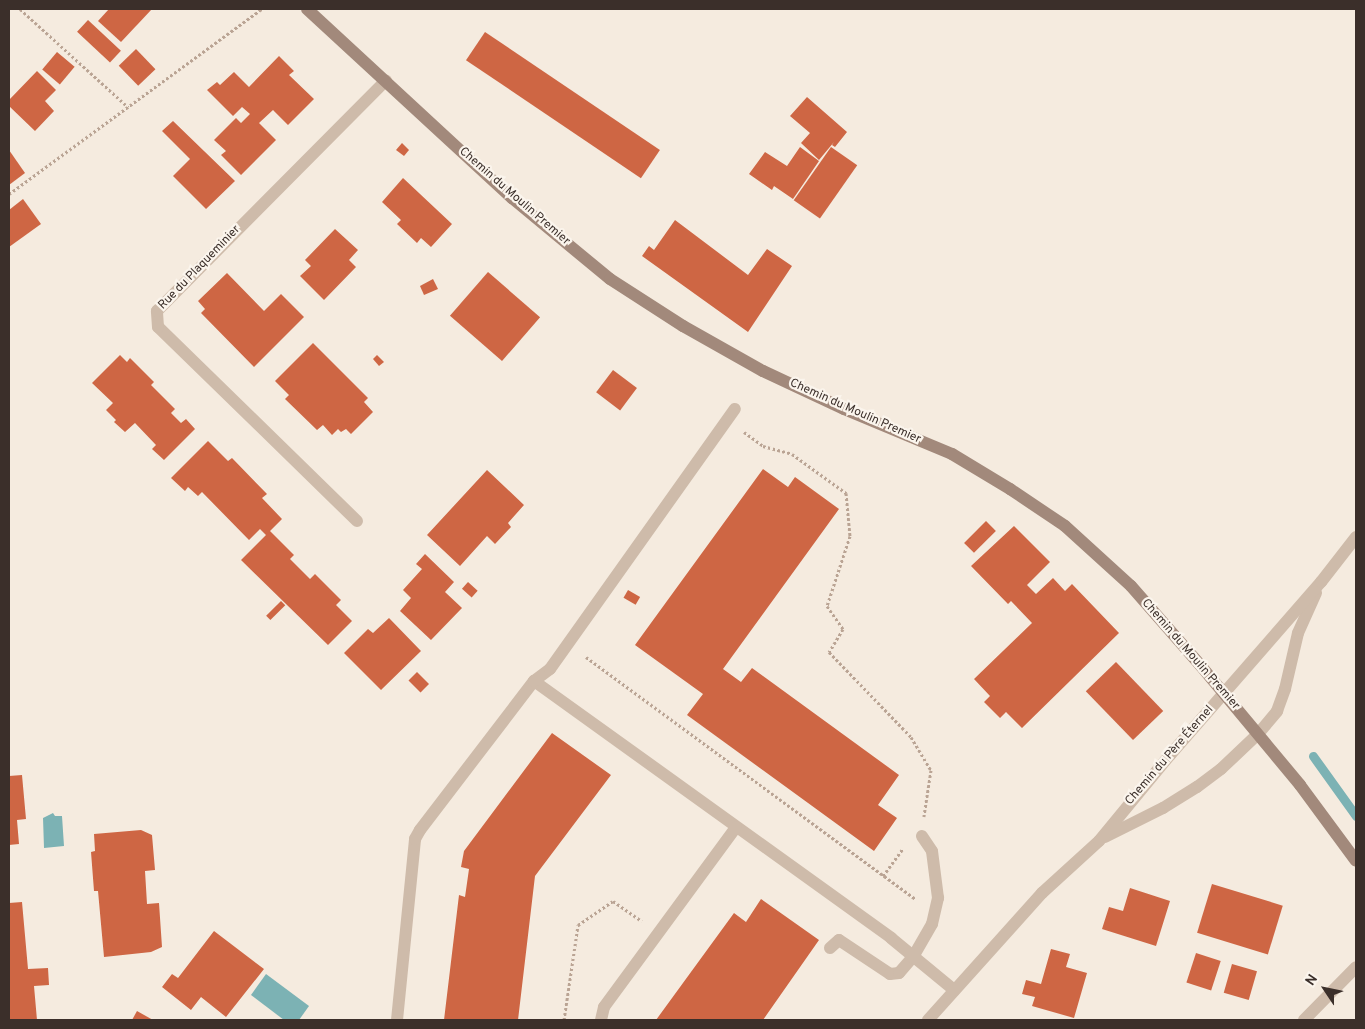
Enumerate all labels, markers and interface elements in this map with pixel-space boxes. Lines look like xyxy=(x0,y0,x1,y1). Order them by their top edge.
street label: Chemin du Moulin Premier xyxy=(456,145,572,249)
street label: Rue du Plaqueminier xyxy=(156,223,244,313)
street label: Chemin du Moulin Premier xyxy=(787,376,923,448)
street label: Chemin du Moulin Premier xyxy=(1138,597,1242,713)
street label: Chemin du Père Éternel xyxy=(1123,703,1217,809)
north arrow xyxy=(1300,964,1350,1014)
text: N xyxy=(1302,971,1322,989)

